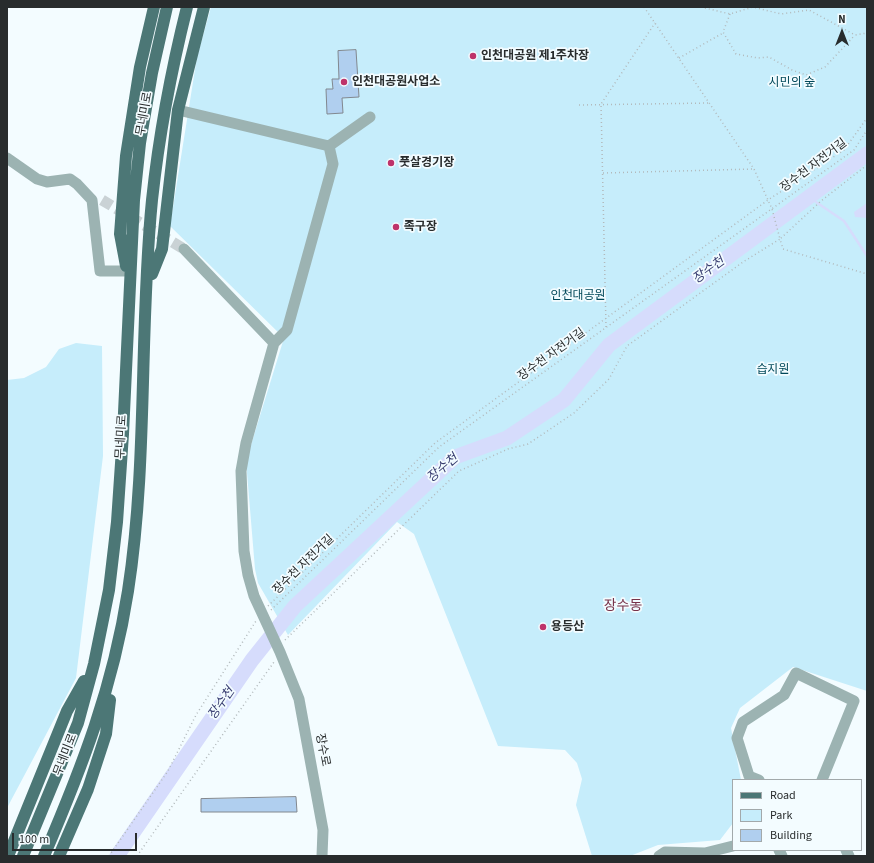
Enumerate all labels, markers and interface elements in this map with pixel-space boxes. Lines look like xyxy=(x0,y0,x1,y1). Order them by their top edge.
north arrow xyxy=(822,12,862,52)
text: N xyxy=(838,12,846,27)
place label: 인천대공원 제1주차장 xyxy=(481,49,589,63)
marker: 인천대공원 제1주차장 xyxy=(468,51,478,61)
place label: 인천대공원사업소 xyxy=(352,75,440,89)
park label: 시민의 숲 xyxy=(769,76,815,90)
marker: 인천대공원사업소 xyxy=(339,77,349,87)
street label: 무네미로 xyxy=(134,91,156,137)
street label: 장수천 자전거길 xyxy=(778,136,850,196)
place label: 풋살경기장 xyxy=(399,156,454,170)
marker: 풋살경기장 xyxy=(386,158,396,168)
place label: 족구장 xyxy=(404,220,437,234)
marker: 족구장 xyxy=(391,222,401,232)
water label: 장수천 xyxy=(690,254,728,288)
park label: 인천대공원 xyxy=(550,289,606,303)
street label: 장수천 자전거길 xyxy=(516,326,588,384)
park label: 습지원 xyxy=(756,363,790,377)
street label: 무네미로 xyxy=(114,415,130,459)
water label: 장수천 xyxy=(424,451,462,487)
street label: 장수천 자전거길 xyxy=(270,532,338,598)
district label: 장수동 xyxy=(604,599,642,615)
place label: 용등산 xyxy=(551,620,584,634)
marker: 용등산 xyxy=(538,622,548,632)
water label: 장수천 xyxy=(205,685,239,723)
street label: 무네미로 xyxy=(51,732,81,778)
street label: 장수로 xyxy=(312,732,332,768)
legend xyxy=(732,779,862,851)
text: Road xyxy=(770,787,796,804)
text: Park xyxy=(770,807,792,824)
scale bar xyxy=(14,825,139,851)
text: Building xyxy=(770,827,812,844)
text: 100 m xyxy=(19,831,49,848)

